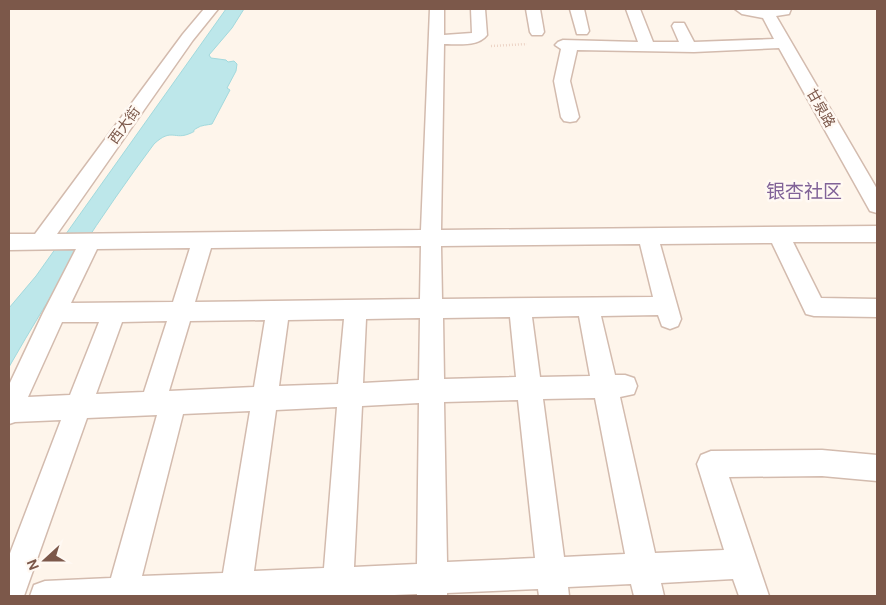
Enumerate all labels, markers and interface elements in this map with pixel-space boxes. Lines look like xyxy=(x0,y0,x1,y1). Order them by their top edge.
street label: 甘泉路 xyxy=(803,85,839,131)
street label: 西大街 xyxy=(104,103,144,147)
district label: 银杏社区 xyxy=(766,179,842,204)
north arrow xyxy=(20,535,70,585)
text: N xyxy=(23,557,43,573)

